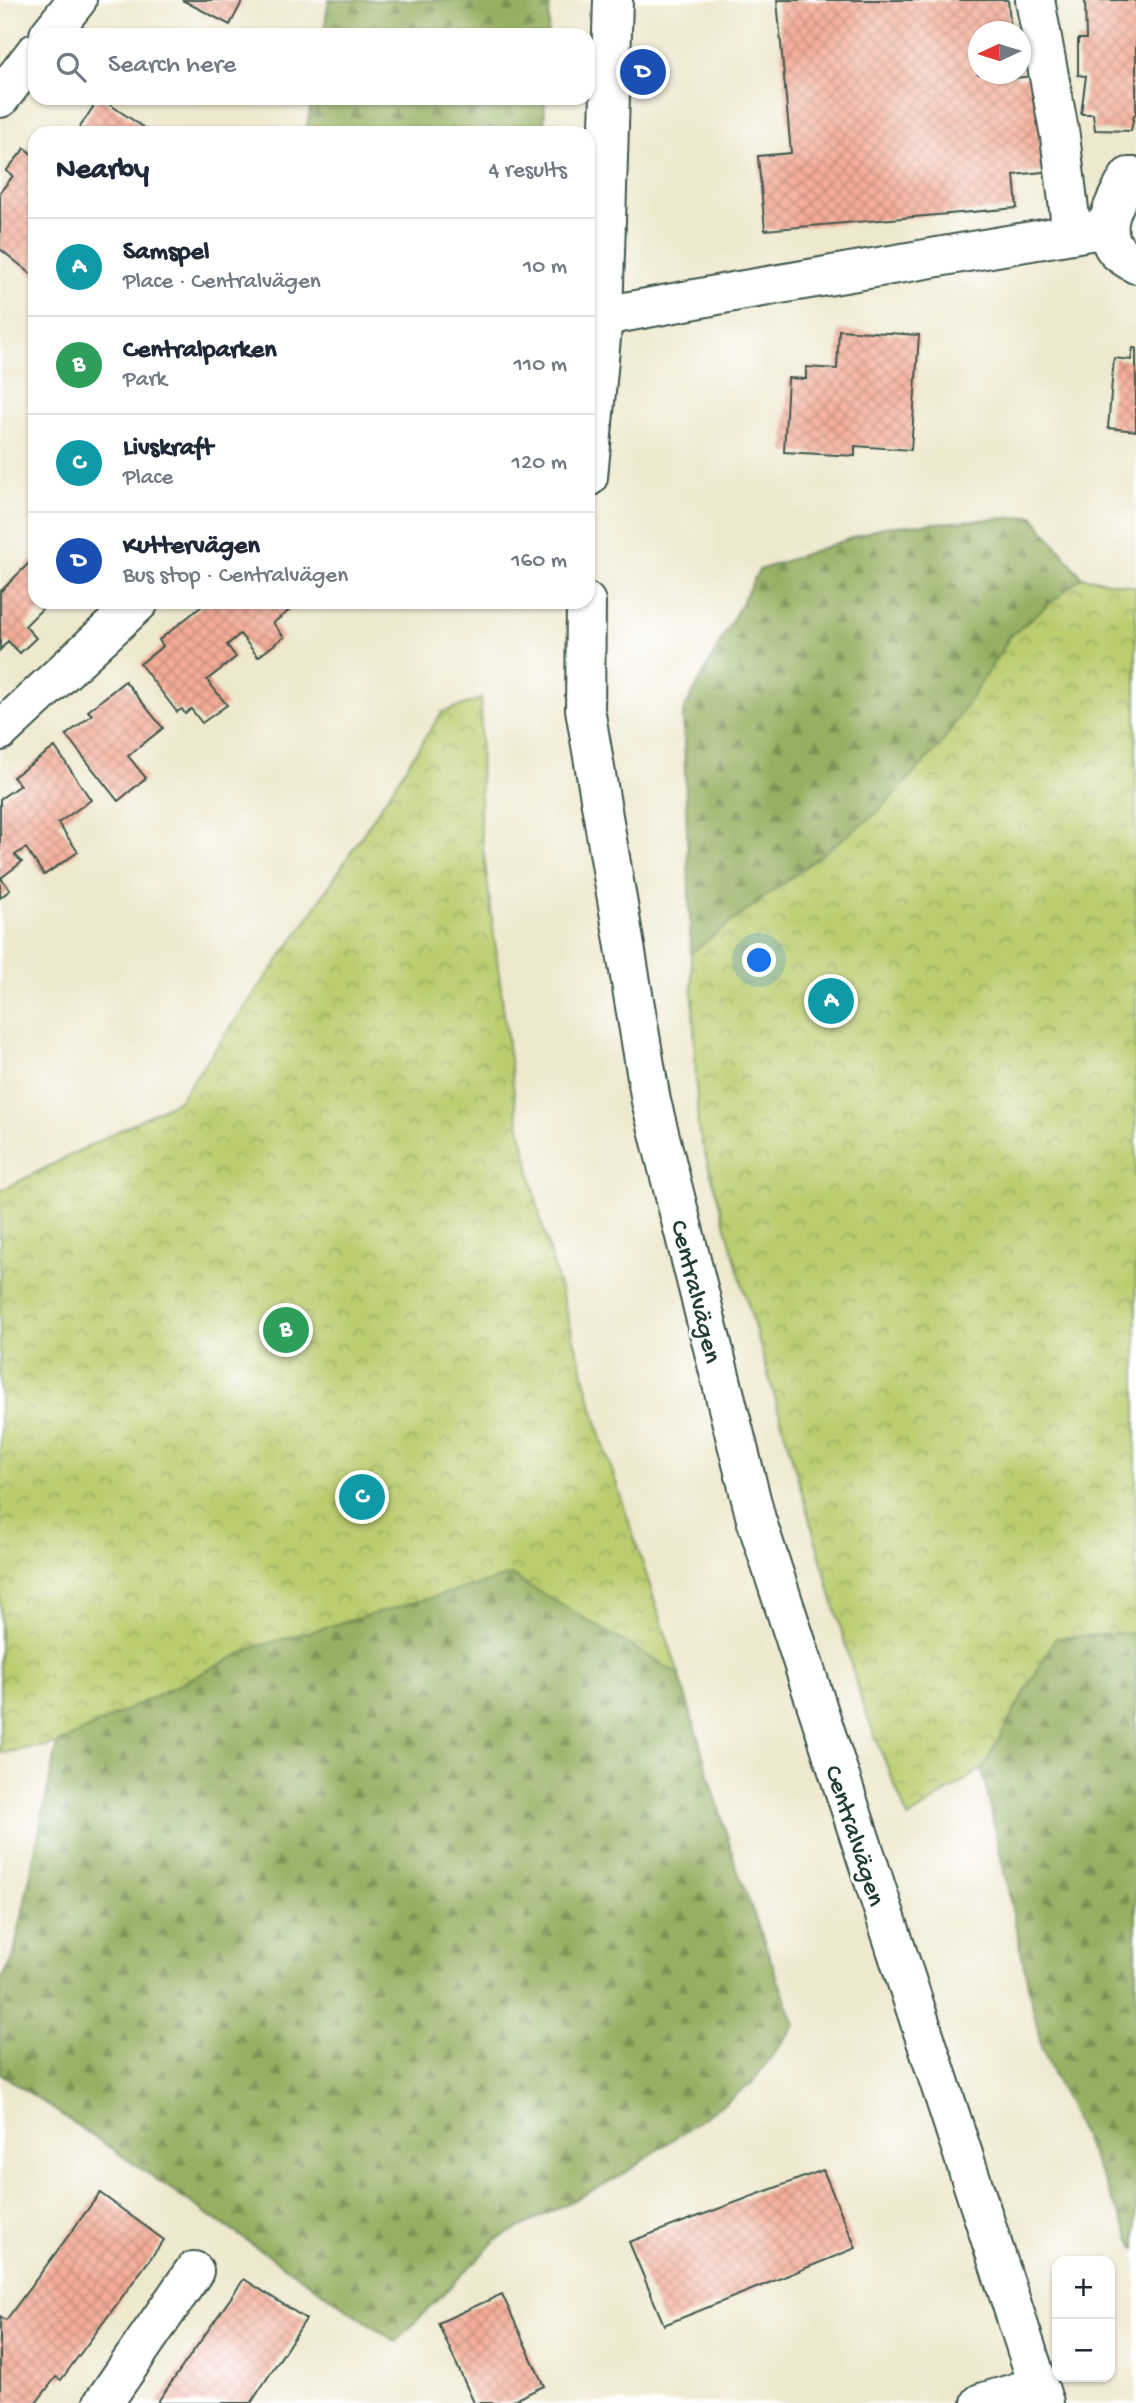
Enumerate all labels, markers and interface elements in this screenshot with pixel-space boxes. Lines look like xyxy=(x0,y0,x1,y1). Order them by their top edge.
north arrow xyxy=(968,21,1031,84)
search box xyxy=(28,28,595,105)
pin: D xyxy=(620,46,666,98)
icon: search xyxy=(52,48,90,86)
text: Search here xyxy=(108,51,236,82)
text: Nearby xyxy=(56,154,149,189)
text: 4 results xyxy=(488,158,567,185)
text: Samspel xyxy=(123,238,209,269)
text: A xyxy=(72,254,86,281)
text: 10 m xyxy=(523,254,567,281)
text: Place · Centralvägen xyxy=(123,269,321,296)
text: Centralparken xyxy=(123,336,277,367)
text: B xyxy=(73,352,85,379)
text: 110 m xyxy=(514,352,567,379)
text: Park xyxy=(123,367,167,394)
text: Livskraft xyxy=(123,434,213,465)
text: C xyxy=(73,450,85,477)
text: 120 m xyxy=(512,450,567,477)
text: Place xyxy=(123,465,173,492)
text: Kuttervägen xyxy=(123,532,260,563)
text: D xyxy=(72,548,87,575)
text: 160 m xyxy=(511,548,567,575)
text: Bus stop · Centralvägen xyxy=(123,563,348,590)
your location xyxy=(742,943,776,977)
pin: A xyxy=(808,975,854,1027)
street label: Centralvägen xyxy=(661,1217,727,1367)
pin: B xyxy=(263,1304,309,1356)
pin: C xyxy=(339,1471,385,1523)
street label: Centralvägen xyxy=(815,1762,890,1911)
map controls xyxy=(1052,2256,1115,2382)
button: + xyxy=(1052,2256,1115,2319)
button: − xyxy=(1052,2319,1115,2382)

